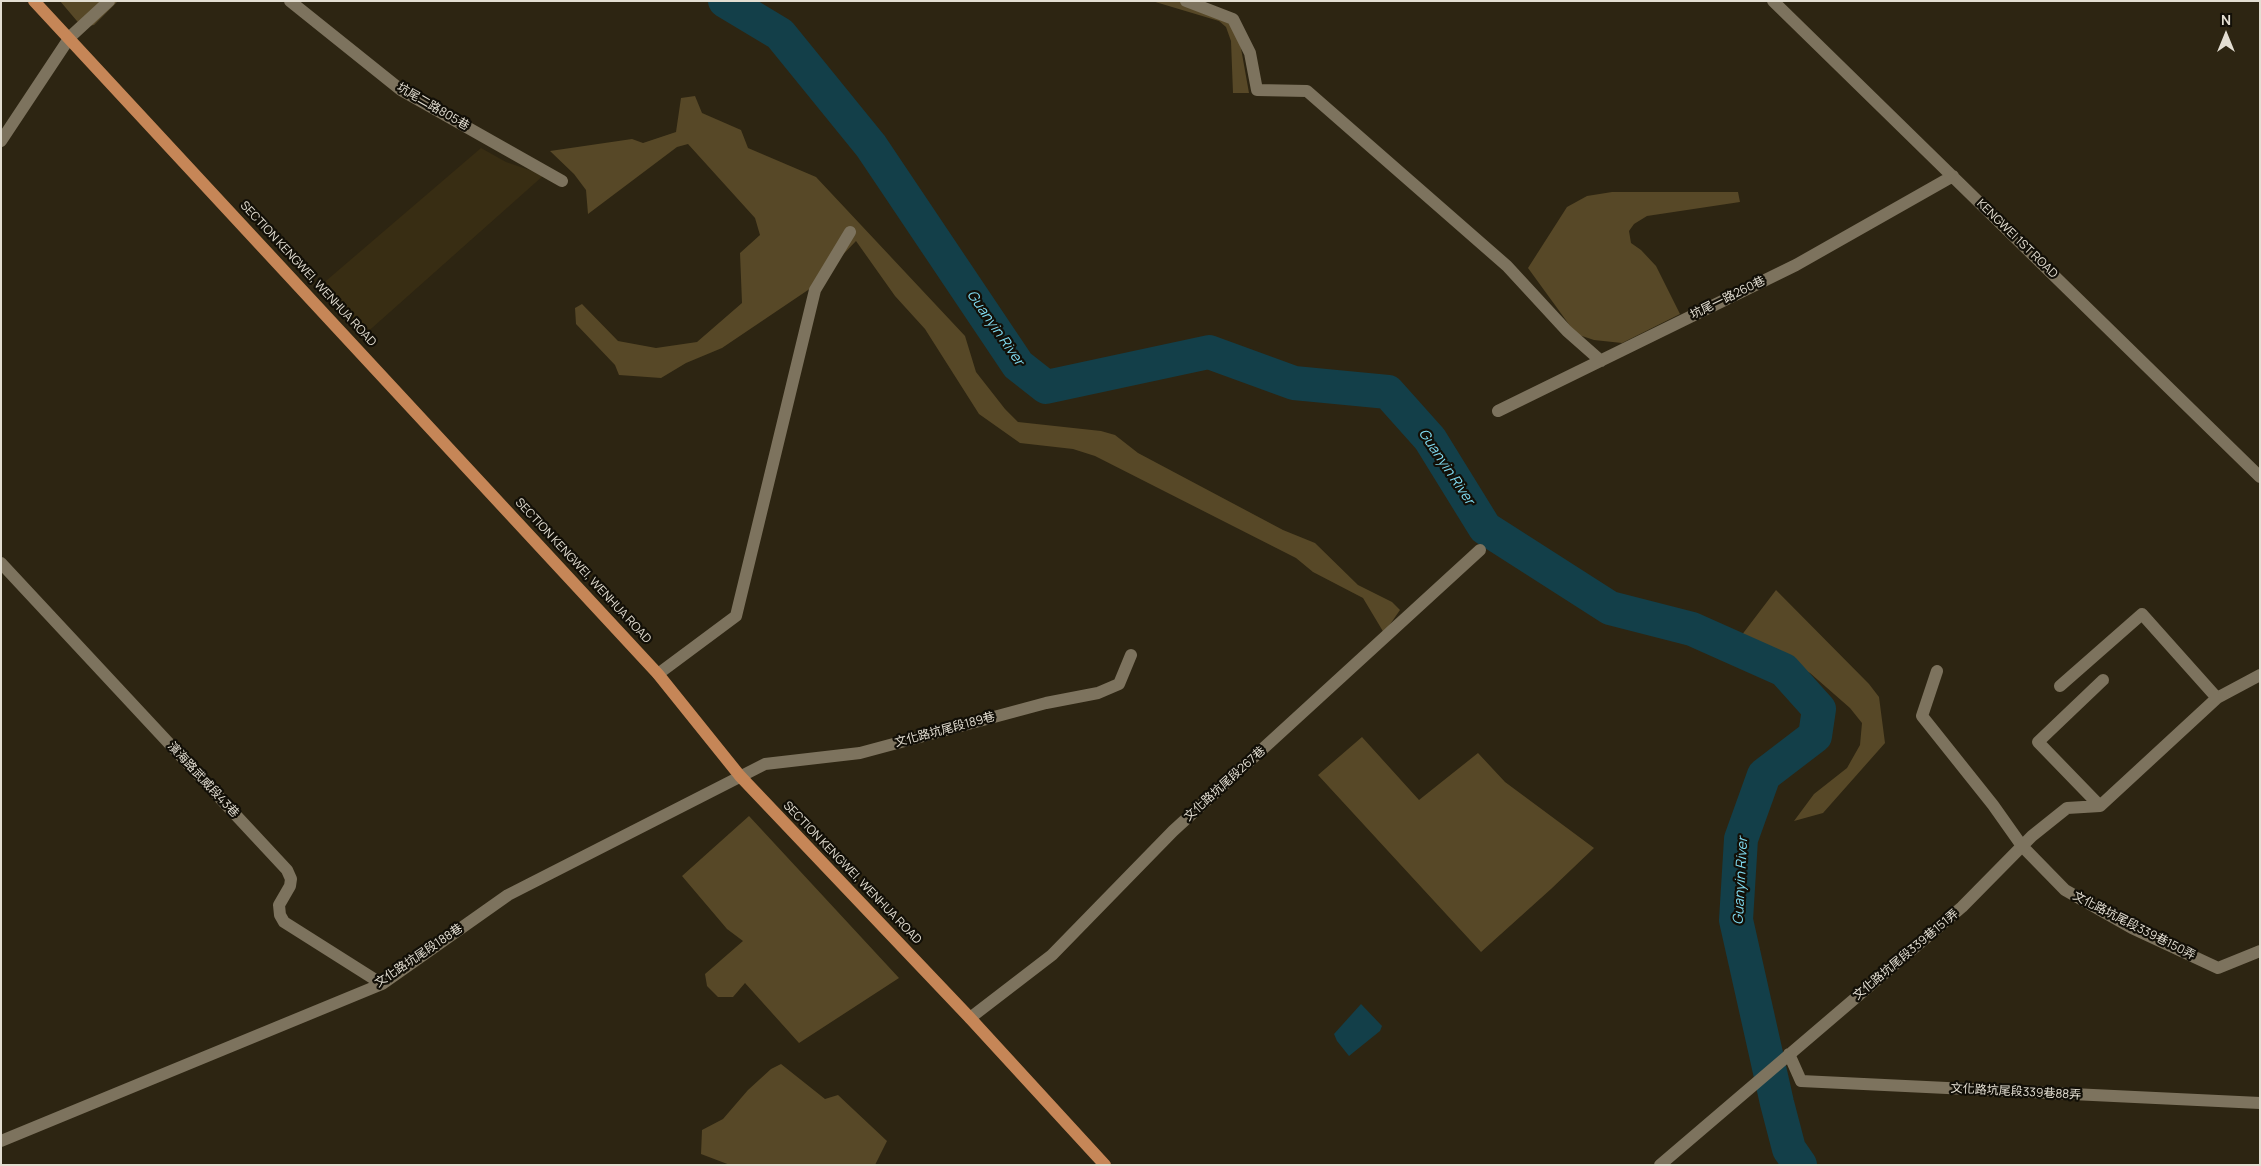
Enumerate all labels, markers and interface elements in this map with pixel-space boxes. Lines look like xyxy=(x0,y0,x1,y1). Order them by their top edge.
north arrow xyxy=(2201,10,2251,60)
text: N xyxy=(2221,10,2231,29)
street label: 坑尾二路805巷 xyxy=(394,80,472,134)
street label: KENGWEI 1ST ROAD xyxy=(1974,197,2060,281)
street label: SECTION KENGWEI, WENHUA ROAD xyxy=(237,199,379,349)
street label: 坑尾一路260巷 xyxy=(1688,274,1768,322)
water label: Guanyin River xyxy=(963,287,1027,369)
water label: Guanyin River xyxy=(1414,426,1478,508)
street label: SECTION KENGWEI, WENHUA ROAD xyxy=(512,496,654,646)
street label: 文化路坑尾段189巷 xyxy=(893,710,997,750)
street label: 濱海路武威段43巷 xyxy=(164,739,242,821)
street label: 文化路坑尾段267巷 xyxy=(1181,744,1269,824)
street label: SECTION KENGWEI, WENHUA ROAD xyxy=(780,799,924,947)
water label: Guanyin River xyxy=(1730,837,1752,925)
street label: 文化路坑尾段339巷150弄 xyxy=(2070,889,2198,963)
street label: 文化路坑尾段339巷151弄 xyxy=(1850,907,1962,1003)
street label: 文化路坑尾段188巷 xyxy=(372,921,466,991)
street label: 文化路坑尾段339巷88弄 xyxy=(1950,1081,2082,1103)

